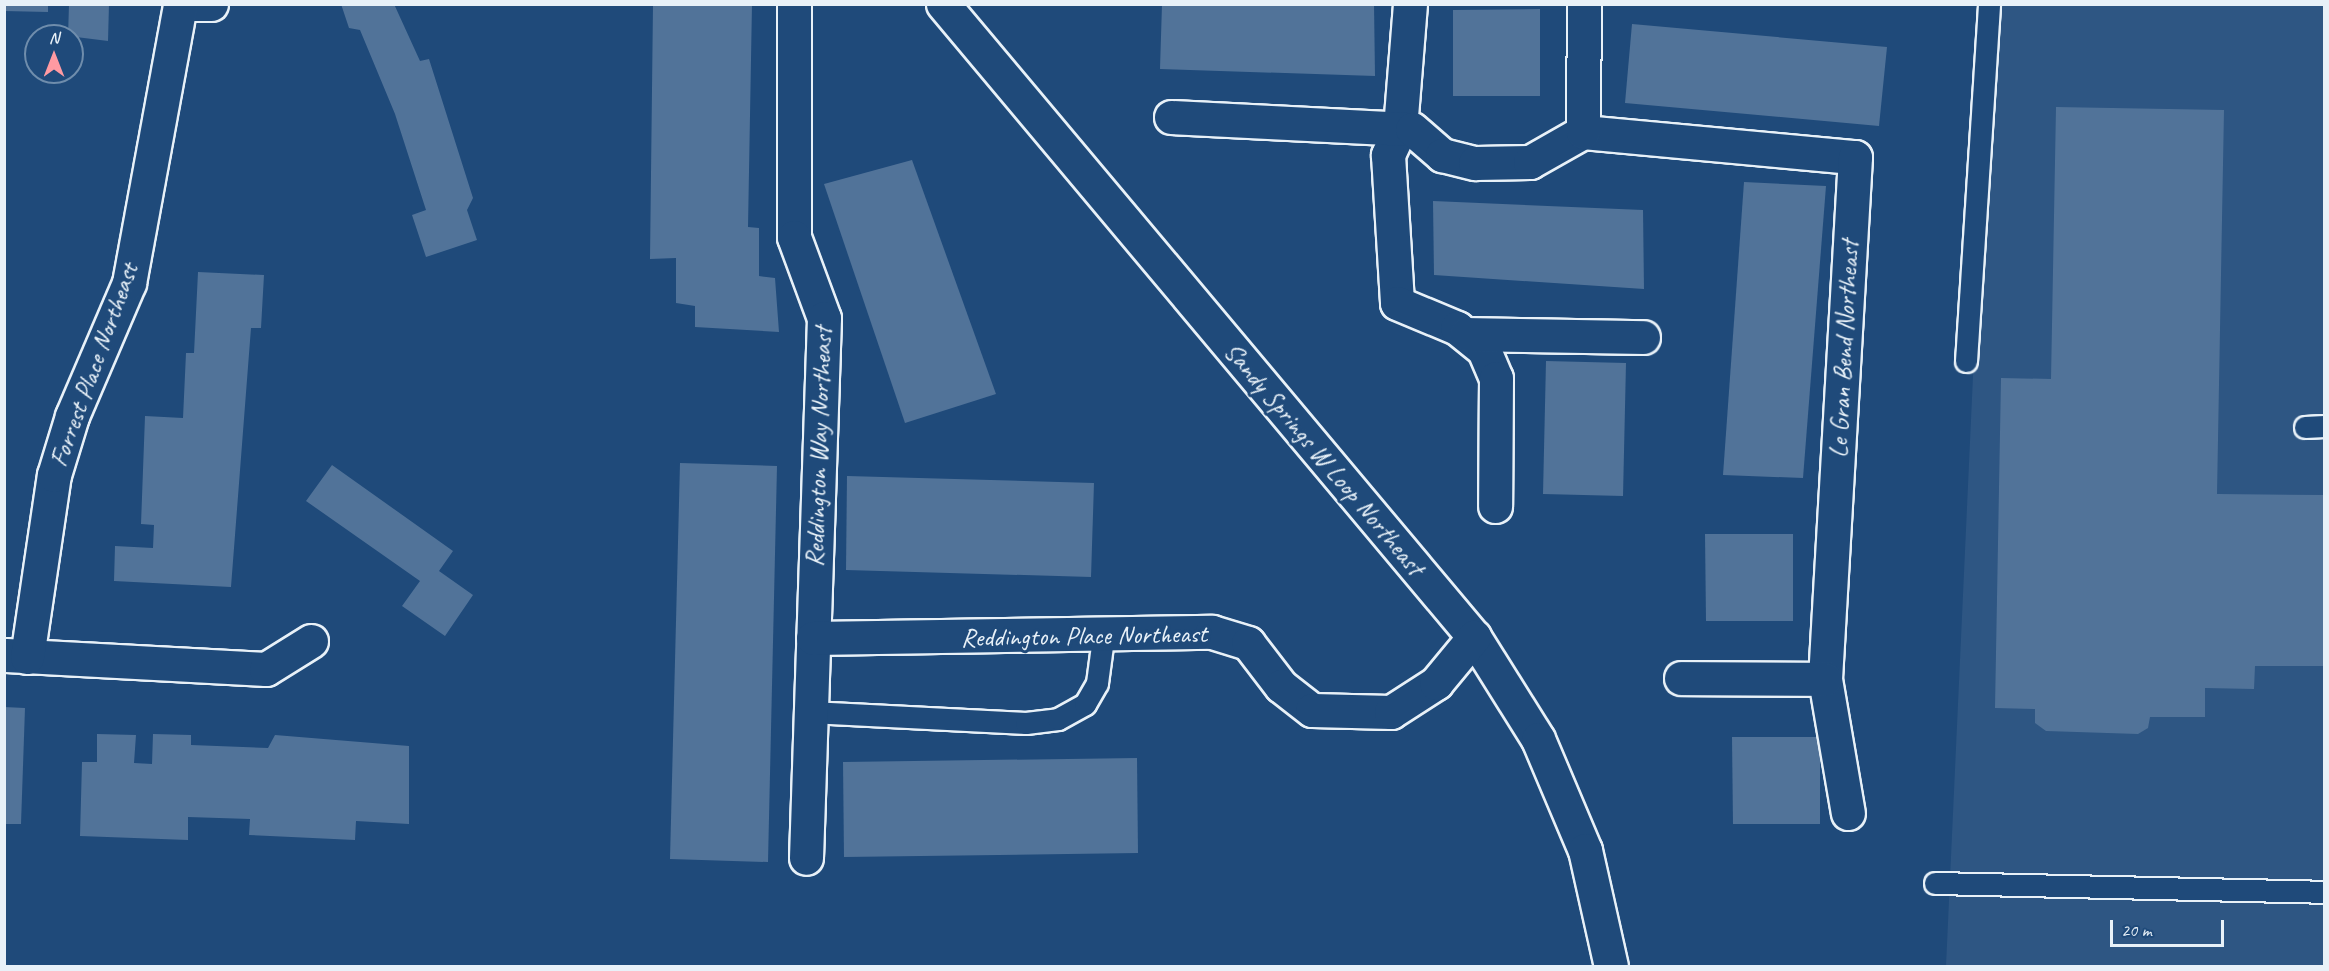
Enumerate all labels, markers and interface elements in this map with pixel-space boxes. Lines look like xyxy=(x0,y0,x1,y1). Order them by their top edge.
north arrow xyxy=(24,24,84,84)
text: N xyxy=(49,28,59,48)
street label: Le Gran Bend Northeast xyxy=(1823,239,1865,459)
street label: Forrest Place Northeast xyxy=(43,259,145,471)
street label: Reddington Way Northeast xyxy=(799,327,839,567)
street label: Sandy Springs W Loop Northeast xyxy=(1217,336,1431,582)
street label: Reddington Place Northeast xyxy=(960,618,1208,654)
scale bar xyxy=(2113,908,2227,946)
text: 20 m xyxy=(2121,919,2152,941)

